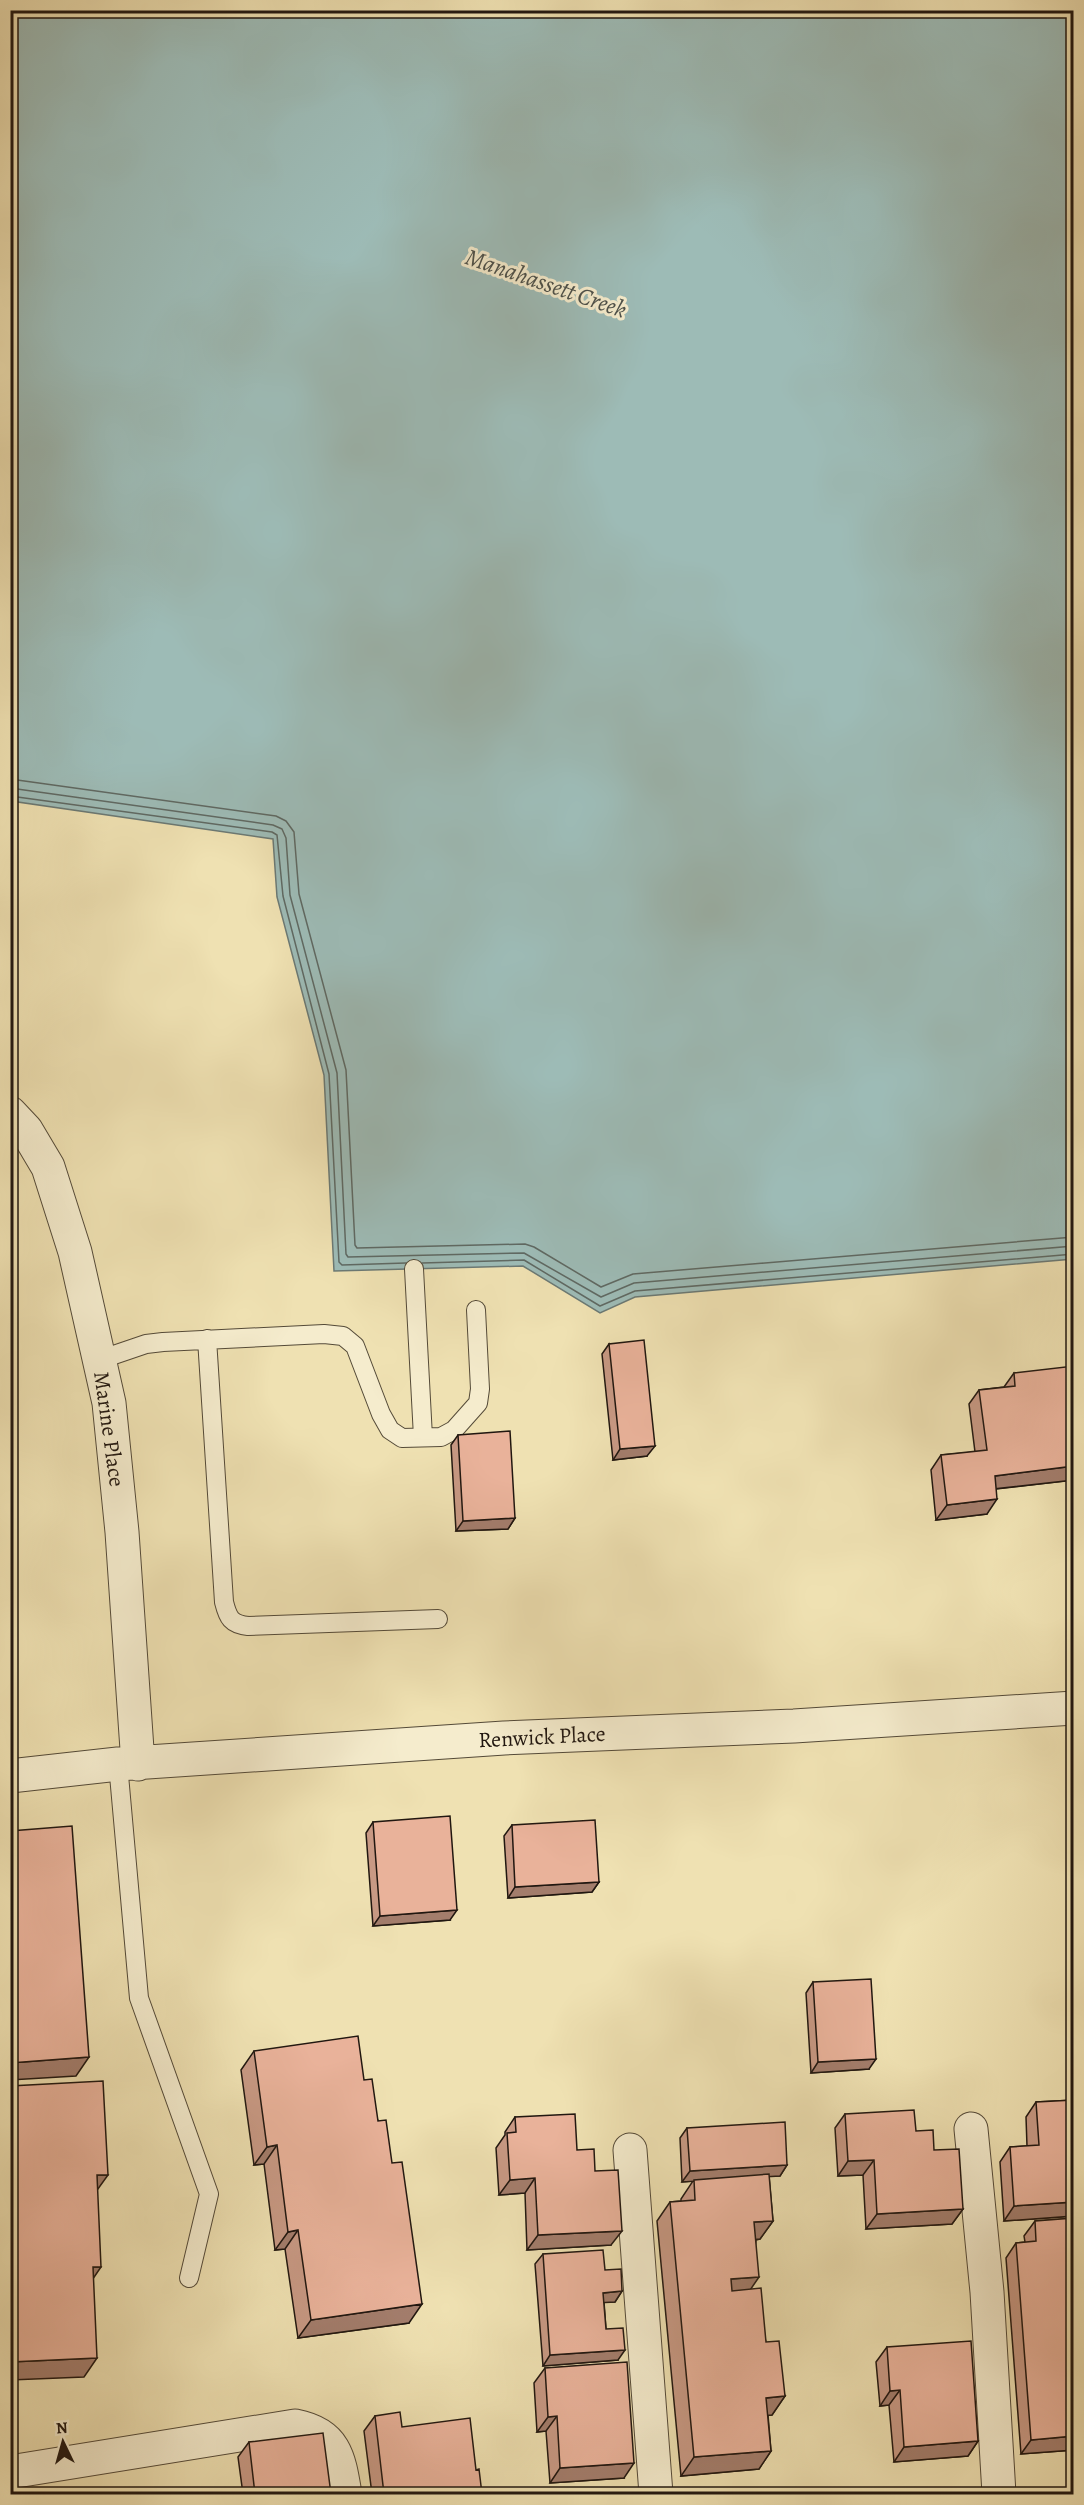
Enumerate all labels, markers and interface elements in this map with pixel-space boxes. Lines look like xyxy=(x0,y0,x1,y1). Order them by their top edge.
water label: Manahassett Creek xyxy=(461,240,631,326)
street label: Marine Place xyxy=(86,1369,132,1489)
street label: Renwick Place xyxy=(478,1719,606,1755)
north arrow xyxy=(33,2412,93,2472)
text: N xyxy=(55,2417,69,2440)

